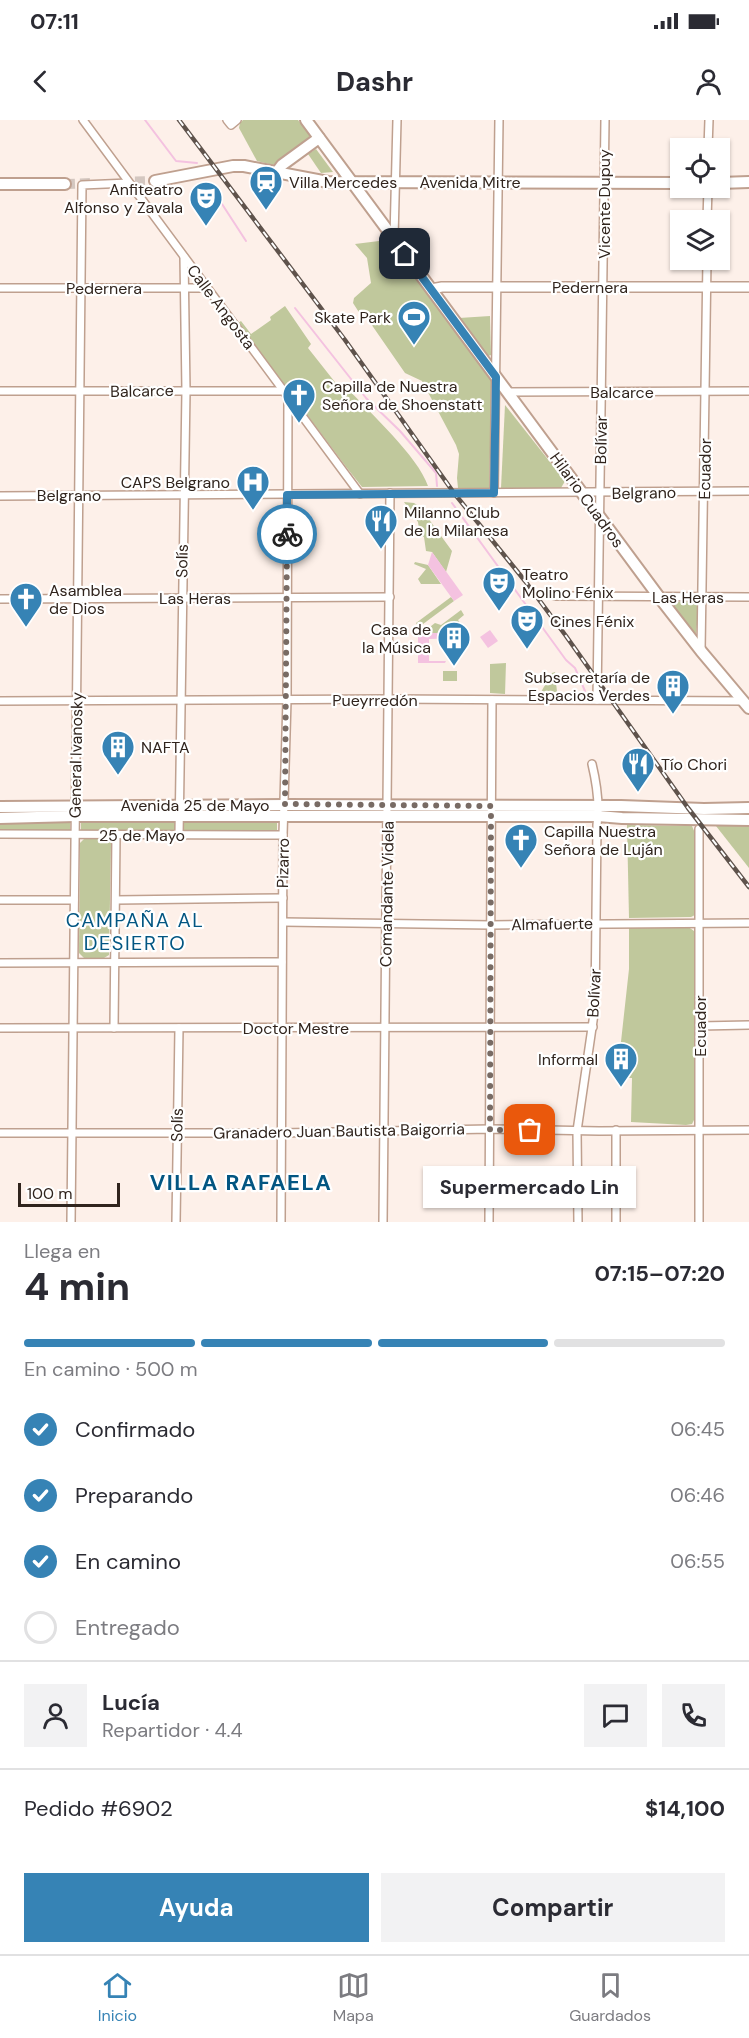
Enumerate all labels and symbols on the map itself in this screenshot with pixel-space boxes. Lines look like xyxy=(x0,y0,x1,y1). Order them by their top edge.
street label: Vicente Dupuy xyxy=(594,149,615,259)
station icon: Villa Mercedes xyxy=(248,164,284,211)
place label: Villa Mercedes xyxy=(289,172,397,193)
street label: Avenida Mitre xyxy=(419,172,521,193)
place label: Anfiteatro Alfonso y Zavala xyxy=(64,179,183,218)
theatre icon: Anfiteatro Alfonso y Zavala xyxy=(188,180,224,227)
pin xyxy=(379,228,430,279)
street label: Calle Angosta xyxy=(182,260,260,354)
street label: Pedernera xyxy=(552,277,628,298)
street label: Pedernera xyxy=(66,278,142,299)
sports icon: Skate Park xyxy=(396,299,432,346)
place label: Skate Park xyxy=(314,307,391,328)
place label: Capilla de Nuestra Señora de Shoenstatt xyxy=(322,376,483,415)
church icon: Capilla de Nuestra Señora de Shoenstatt xyxy=(281,377,317,424)
street label: Balcarce xyxy=(110,380,174,402)
street label: Balcarce xyxy=(590,382,654,403)
street label: Bolívar xyxy=(590,415,612,465)
street label: Ecuador xyxy=(694,438,716,500)
street label: Hilario Cuadros xyxy=(545,448,629,552)
hospital icon: CAPS Belgrano xyxy=(235,464,271,511)
place label: CAPS Belgrano xyxy=(121,472,230,493)
street label: Belgrano xyxy=(612,482,676,504)
street label: Belgrano xyxy=(37,485,101,506)
place label: Milanno Club de la Milanesa xyxy=(404,502,508,541)
restaurant icon: Milanno Club de la Milanesa xyxy=(363,503,399,550)
courier xyxy=(257,504,317,564)
street label: Solís xyxy=(171,544,193,578)
place label: Teatro Molino Fénix xyxy=(522,564,614,603)
theatre icon: Teatro Molino Fénix xyxy=(481,565,517,612)
place label: Asamblea de Dios xyxy=(49,580,122,619)
church icon: Asamblea de Dios xyxy=(8,581,44,628)
street label: Las Heras xyxy=(652,587,724,608)
street label: Las Heras xyxy=(159,588,231,609)
theatre icon: Cines Fénix xyxy=(509,603,545,650)
place label: Cines Fénix xyxy=(550,611,634,632)
place label: Casa de la Música xyxy=(362,619,431,658)
building icon: Casa de la Música xyxy=(436,620,472,667)
place label: Subsecretaría de Espacios Verdes xyxy=(524,667,650,706)
building icon: Subsecretaría de Espacios Verdes xyxy=(655,668,691,715)
street label: Pueyrredón xyxy=(332,690,418,711)
street label: General Ivanosky xyxy=(64,692,88,818)
building icon: NAFTA xyxy=(100,729,136,776)
place label: NAFTA xyxy=(141,737,190,758)
restaurant icon: Tío Chori xyxy=(620,746,656,793)
place label: Tío Chori xyxy=(661,754,727,775)
street label: Avenida 25 de Mayo xyxy=(120,795,270,816)
street label: Comandante Videla xyxy=(375,821,399,967)
place label: Capilla Nuestra Señora de Luján xyxy=(544,821,663,860)
church icon: Capilla Nuestra Señora de Luján xyxy=(503,822,539,869)
street label: 25 de Mayo xyxy=(99,825,185,846)
street label: Pizarro xyxy=(272,838,294,888)
district label: CAMPAÑA AL DESIERTO xyxy=(66,907,204,956)
street label: Almafuerte xyxy=(511,913,593,935)
street label: Bolívar xyxy=(582,968,606,1018)
street label: Ecuador xyxy=(690,995,711,1057)
street label: Doctor Mestre xyxy=(243,1018,349,1039)
building icon: Informal xyxy=(603,1041,639,1088)
place label: Informal xyxy=(538,1049,598,1070)
pin xyxy=(504,1104,555,1155)
street label: Solís xyxy=(166,1108,188,1142)
street label: Granadero Juan Bautista Baigorria xyxy=(213,1118,465,1144)
callout: Supermercado Lin xyxy=(424,1166,636,1208)
district label: VILLA RAFAELA xyxy=(150,1168,332,1197)
scale bar xyxy=(18,1180,120,1208)

